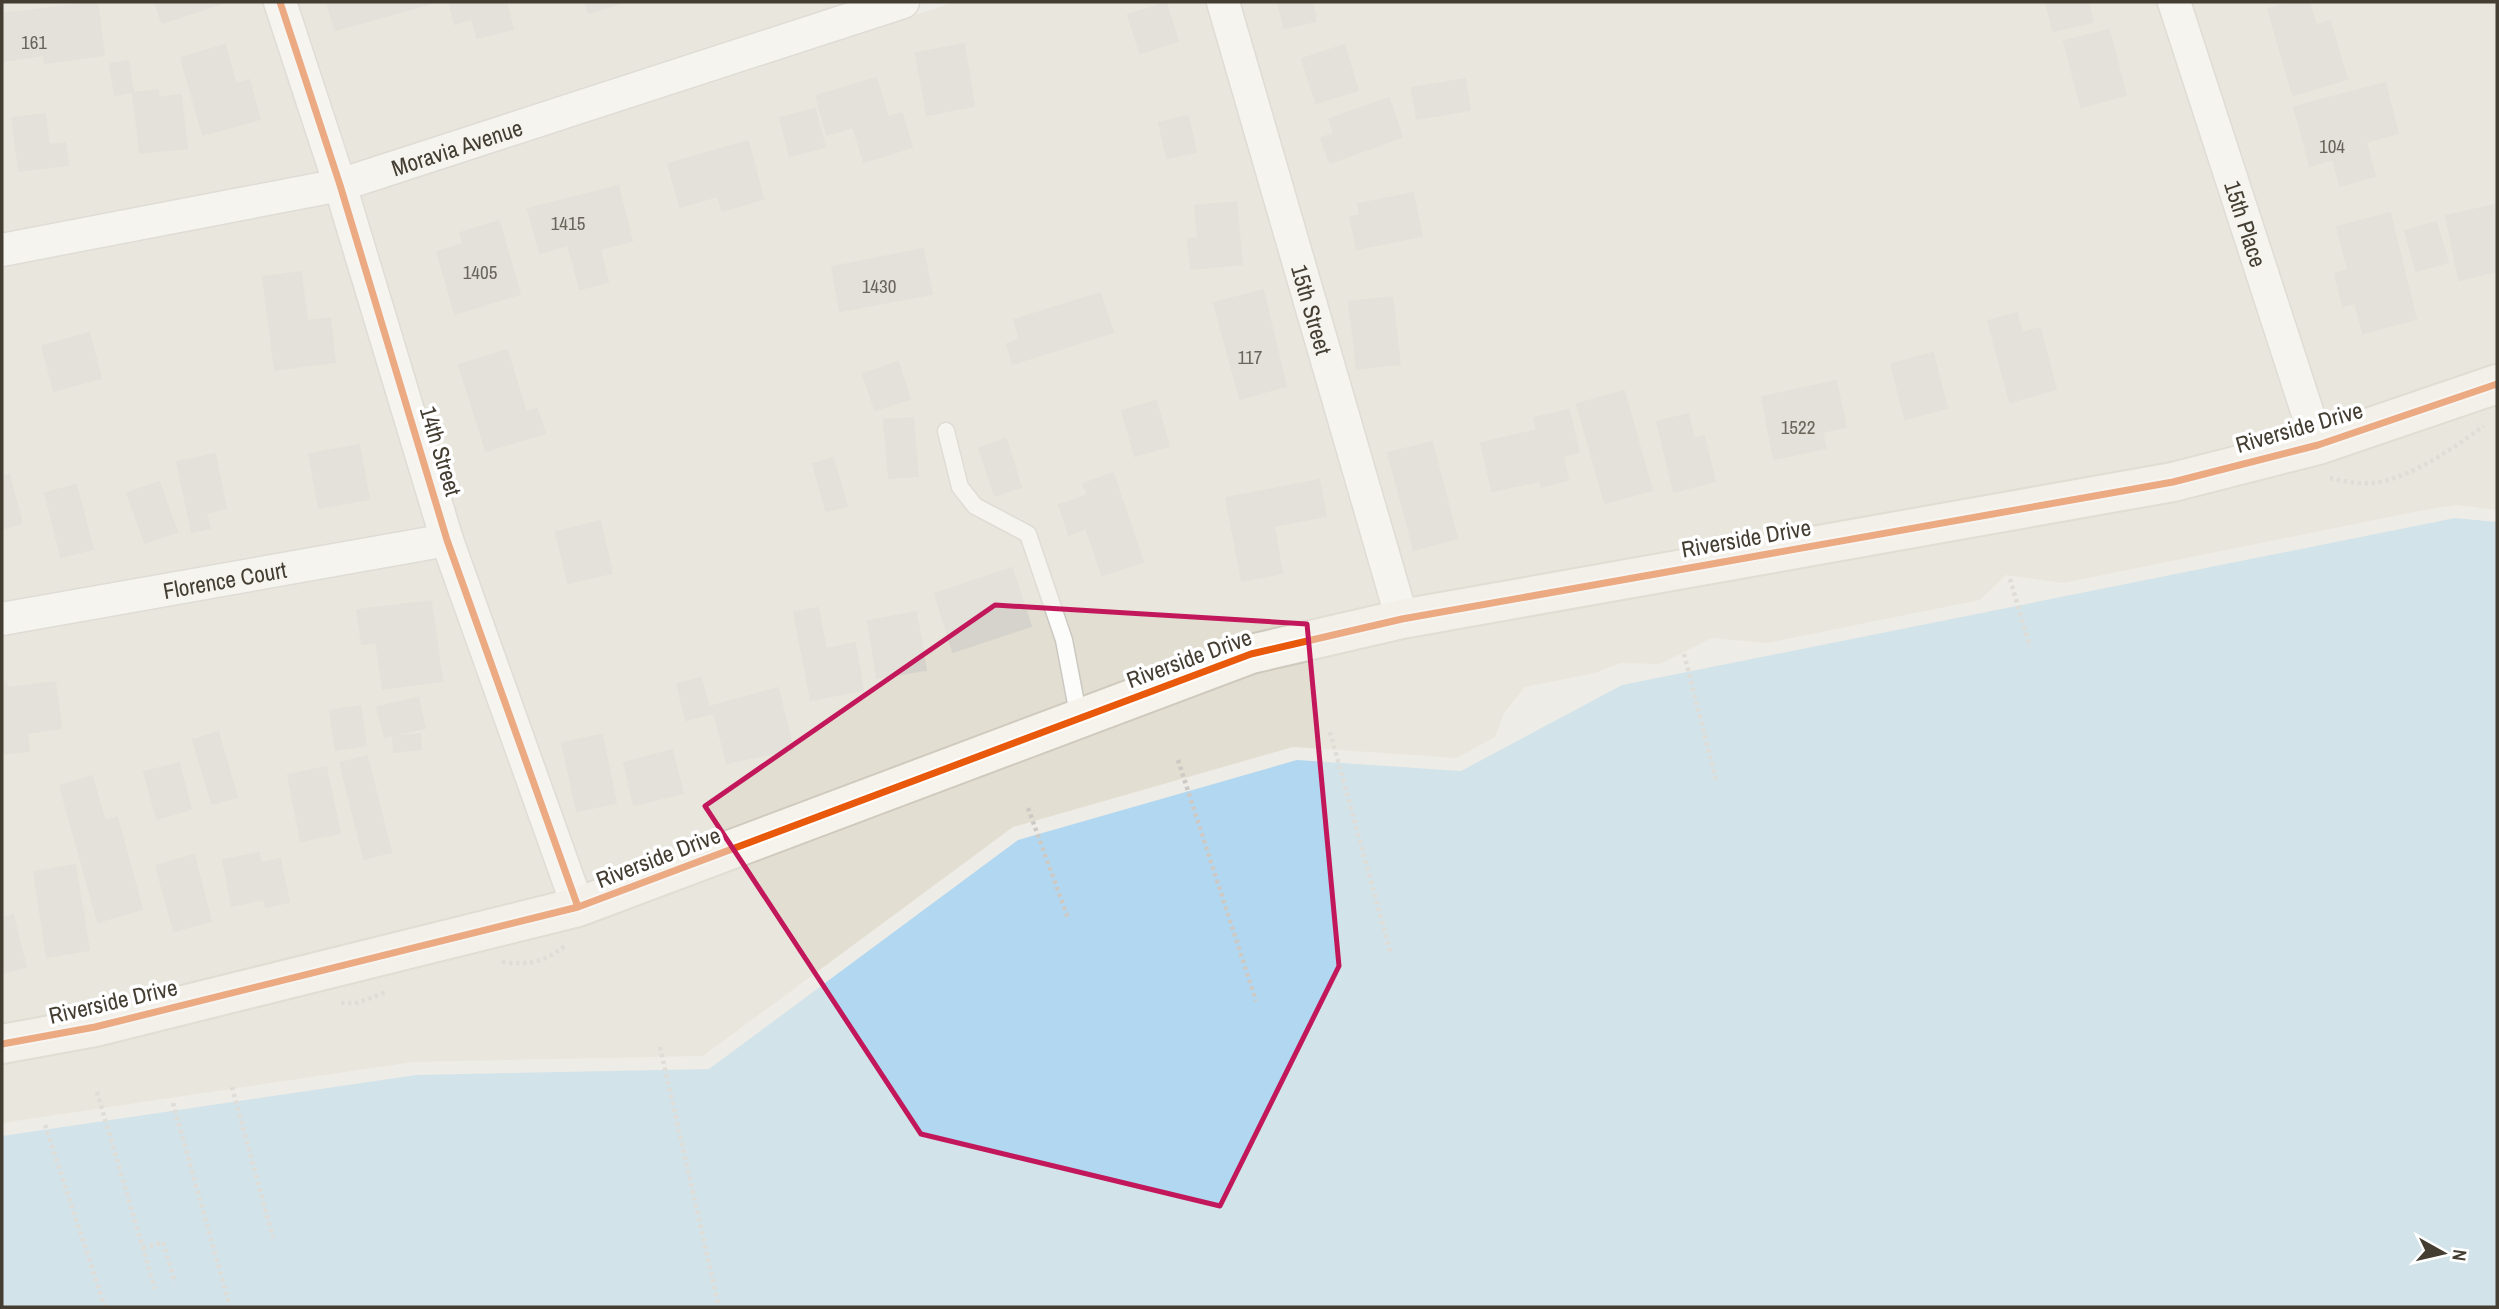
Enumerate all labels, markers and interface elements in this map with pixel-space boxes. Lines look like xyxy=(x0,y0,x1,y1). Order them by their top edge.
house number: 161 xyxy=(21,29,47,55)
street label: Moravia Avenue xyxy=(387,111,526,183)
house number: 104 xyxy=(2319,133,2345,159)
street label: 15th Place xyxy=(2217,176,2275,271)
house number: 1415 xyxy=(551,210,586,236)
house number: 1405 xyxy=(463,259,498,285)
street label: 15th Street xyxy=(1284,261,1340,358)
house number: 1430 xyxy=(862,273,896,299)
house number: 117 xyxy=(1238,344,1263,370)
street label: Riverside Drive xyxy=(2232,394,2366,460)
street label: 14th Street xyxy=(413,402,469,500)
house number: 1522 xyxy=(1781,414,1815,440)
street label: Riverside Drive xyxy=(1679,511,1813,565)
street label: Florence Court xyxy=(160,553,289,606)
street label: Riverside Drive xyxy=(1122,621,1256,695)
street label: Riverside Drive xyxy=(591,819,725,895)
street label: Riverside Drive xyxy=(46,971,180,1031)
north arrow xyxy=(2408,1218,2478,1288)
text: N xyxy=(2446,1248,2473,1263)

